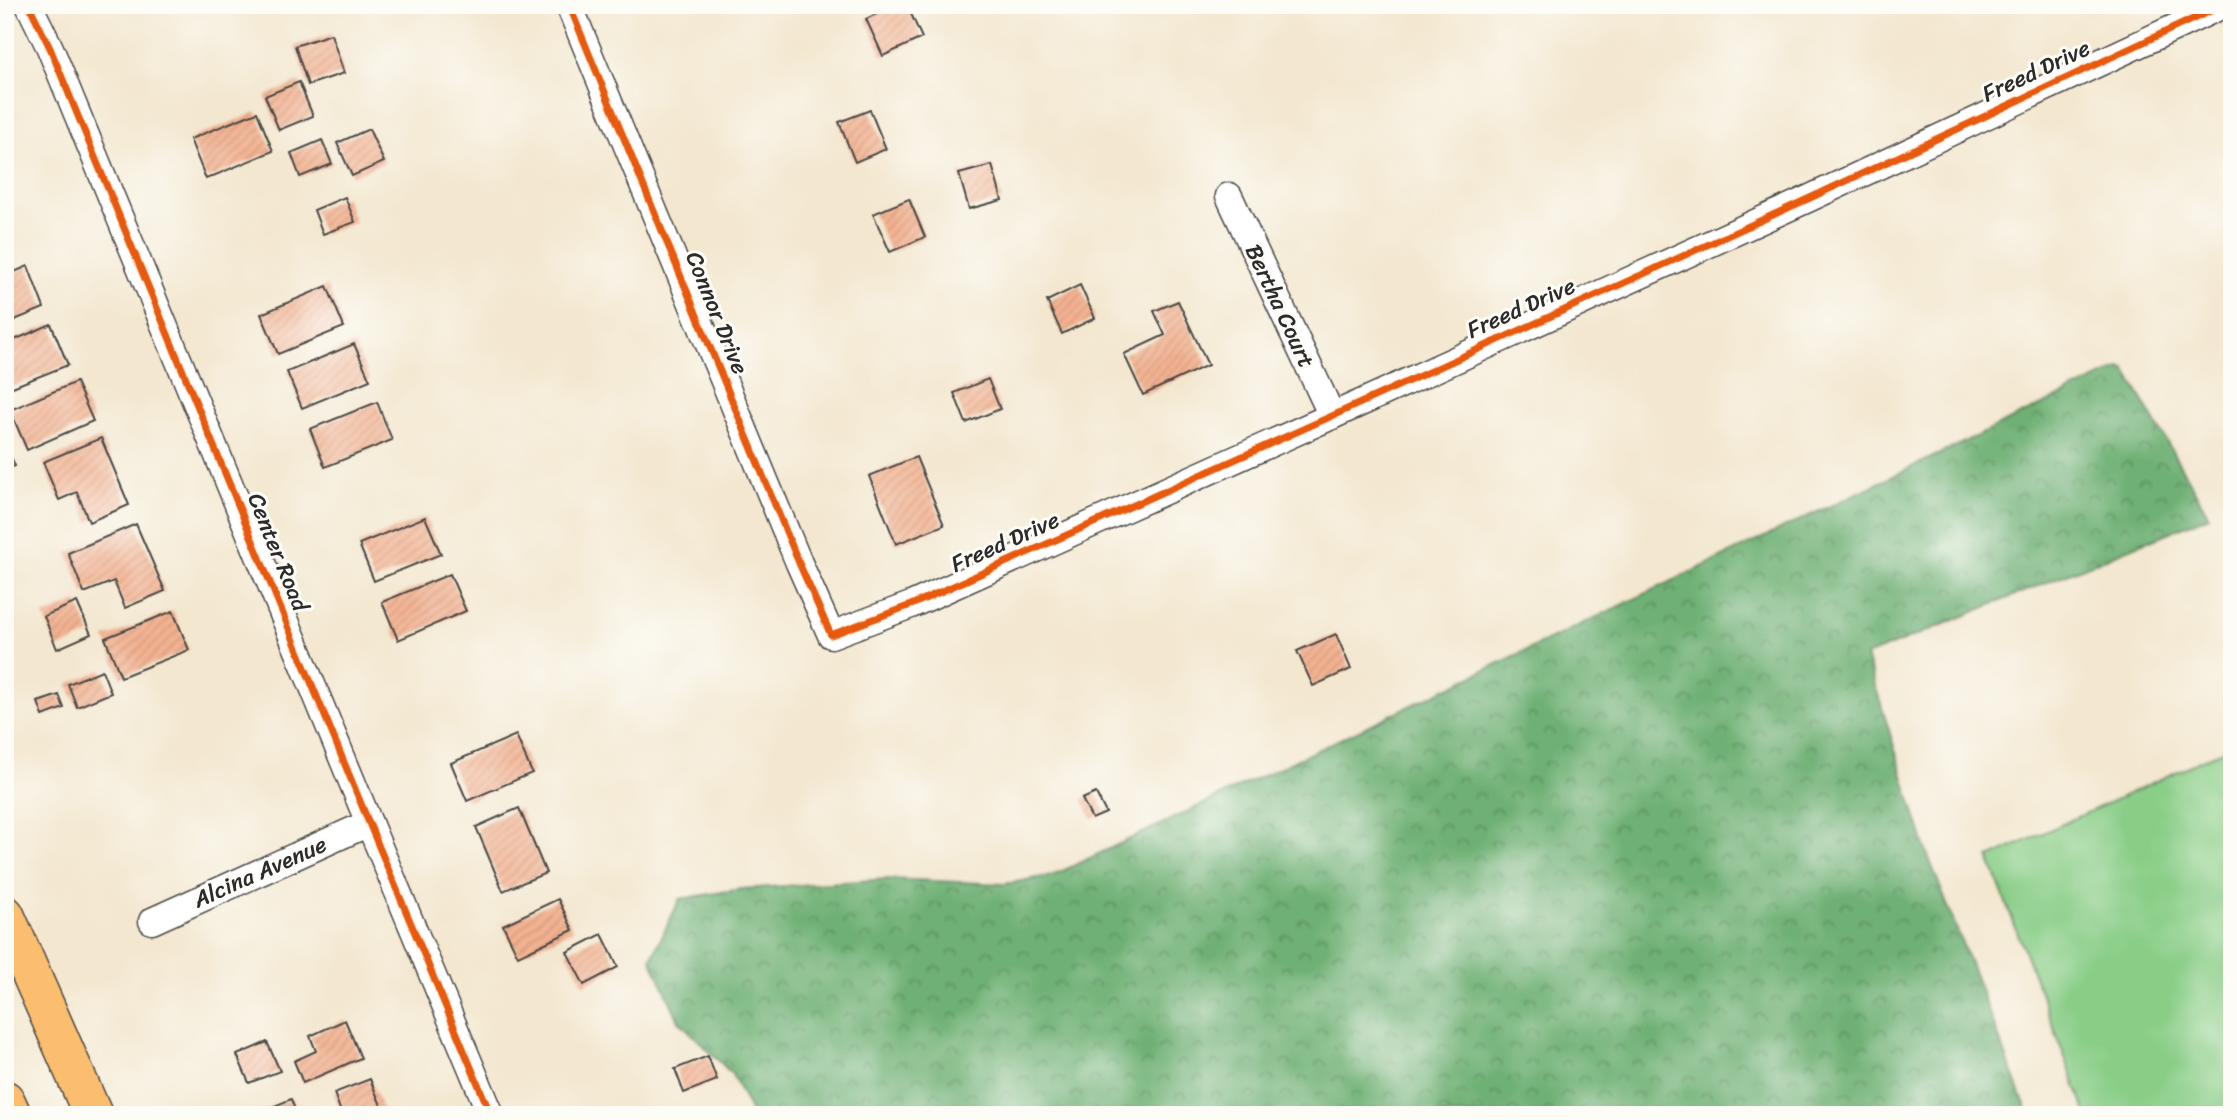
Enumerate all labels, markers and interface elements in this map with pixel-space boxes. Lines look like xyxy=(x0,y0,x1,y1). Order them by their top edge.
street label: Freed Drive xyxy=(1975,28,2097,114)
street label: Bertha Court xyxy=(1233,237,1327,375)
street label: Connor Drive xyxy=(674,245,760,381)
street label: Freed Drive xyxy=(1460,266,1582,350)
street label: Center Road xyxy=(236,486,321,619)
street label: Freed Drive xyxy=(944,500,1066,584)
street label: Alcina Avenue xyxy=(185,824,334,920)

